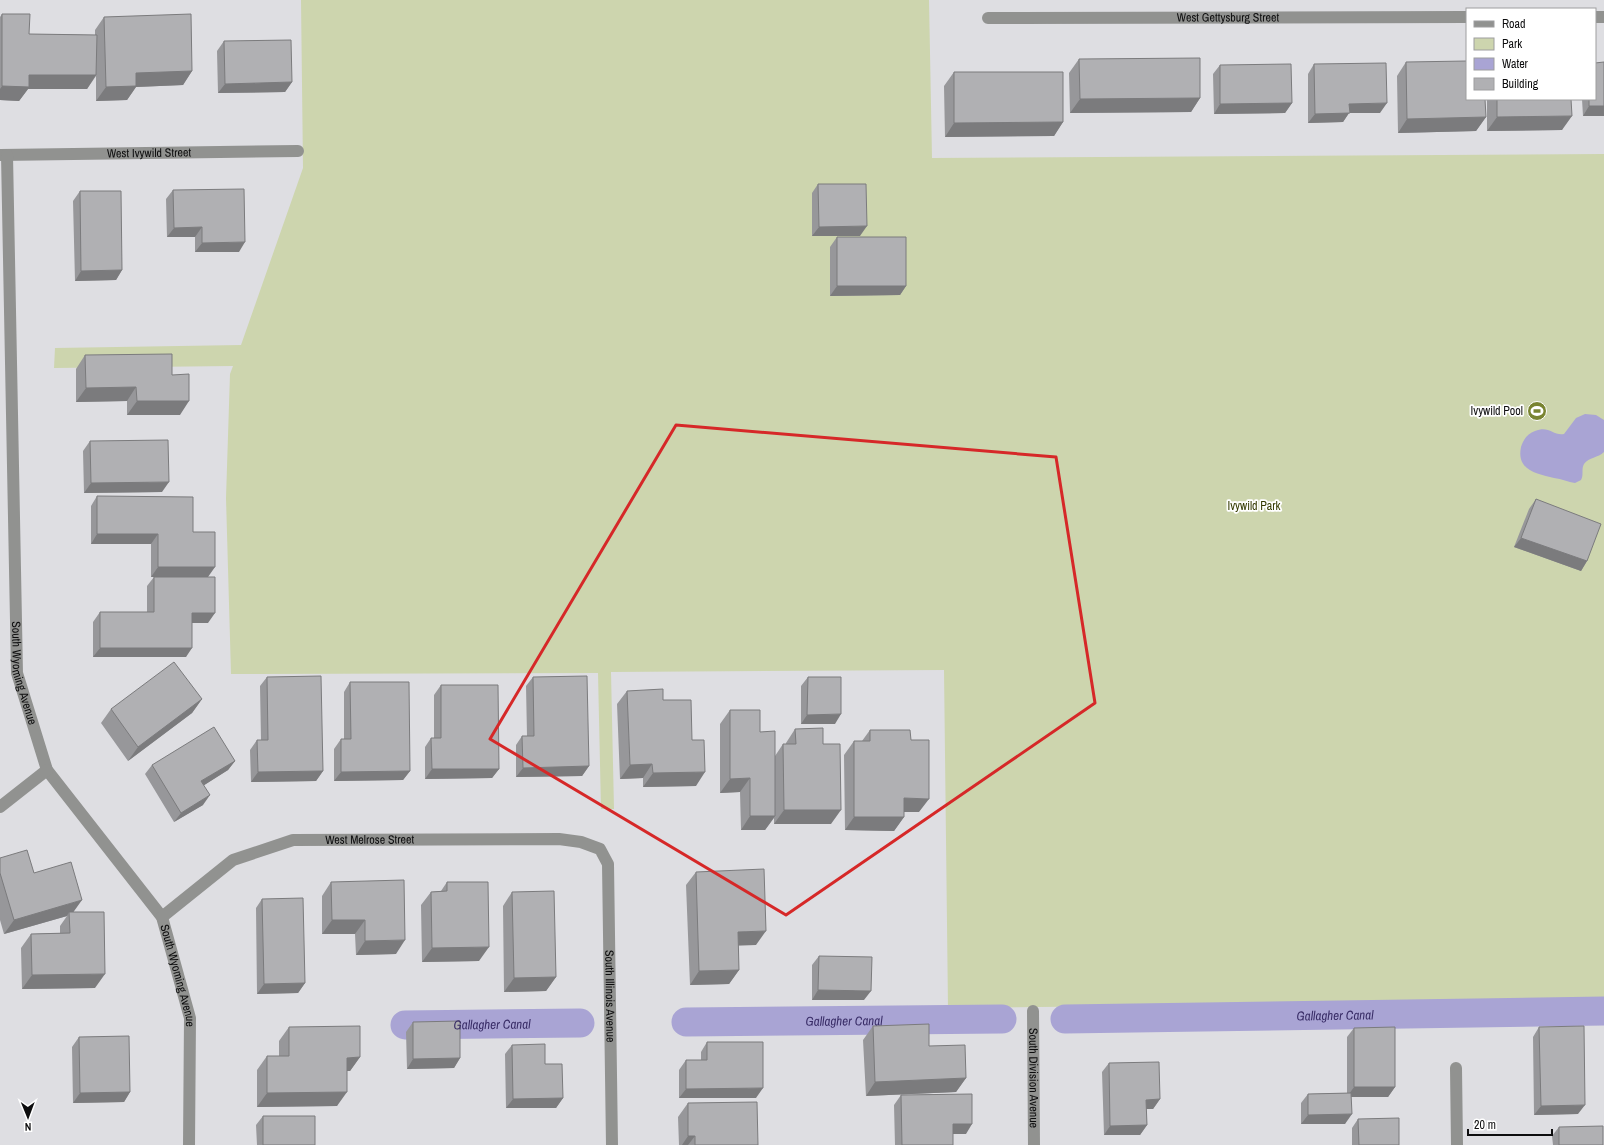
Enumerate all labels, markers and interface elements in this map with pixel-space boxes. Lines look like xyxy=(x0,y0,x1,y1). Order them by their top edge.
legend xyxy=(1466,8,1596,100)
street label: West Gettysburg Street xyxy=(1177,9,1279,26)
text: Road xyxy=(1502,16,1526,32)
text: Park xyxy=(1502,36,1522,52)
text: Water xyxy=(1502,56,1529,72)
text: Building xyxy=(1502,76,1539,92)
street label: West Ivywild Street xyxy=(107,144,191,162)
sports icon: Ivywild Pool xyxy=(1526,400,1548,422)
place label: Ivywild Pool xyxy=(1470,403,1523,419)
park label: Ivywild Park xyxy=(1227,498,1281,514)
street label: South Wyoming Avenue xyxy=(8,621,41,727)
street label: West Melrose Street xyxy=(325,832,415,848)
street label: South Wyoming Avenue xyxy=(156,923,198,1027)
street label: South Illinois Avenue xyxy=(601,950,619,1043)
water label: Gallagher Canal xyxy=(1296,1006,1374,1024)
water label: Gallagher Canal xyxy=(805,1012,883,1029)
water label: Gallagher Canal xyxy=(453,1015,531,1033)
street label: South Division Avenue xyxy=(1025,1028,1042,1128)
north arrow xyxy=(8,1097,48,1137)
scale bar xyxy=(1468,1111,1552,1137)
text: 20 m xyxy=(1474,1117,1496,1133)
text: N xyxy=(25,1120,32,1134)

